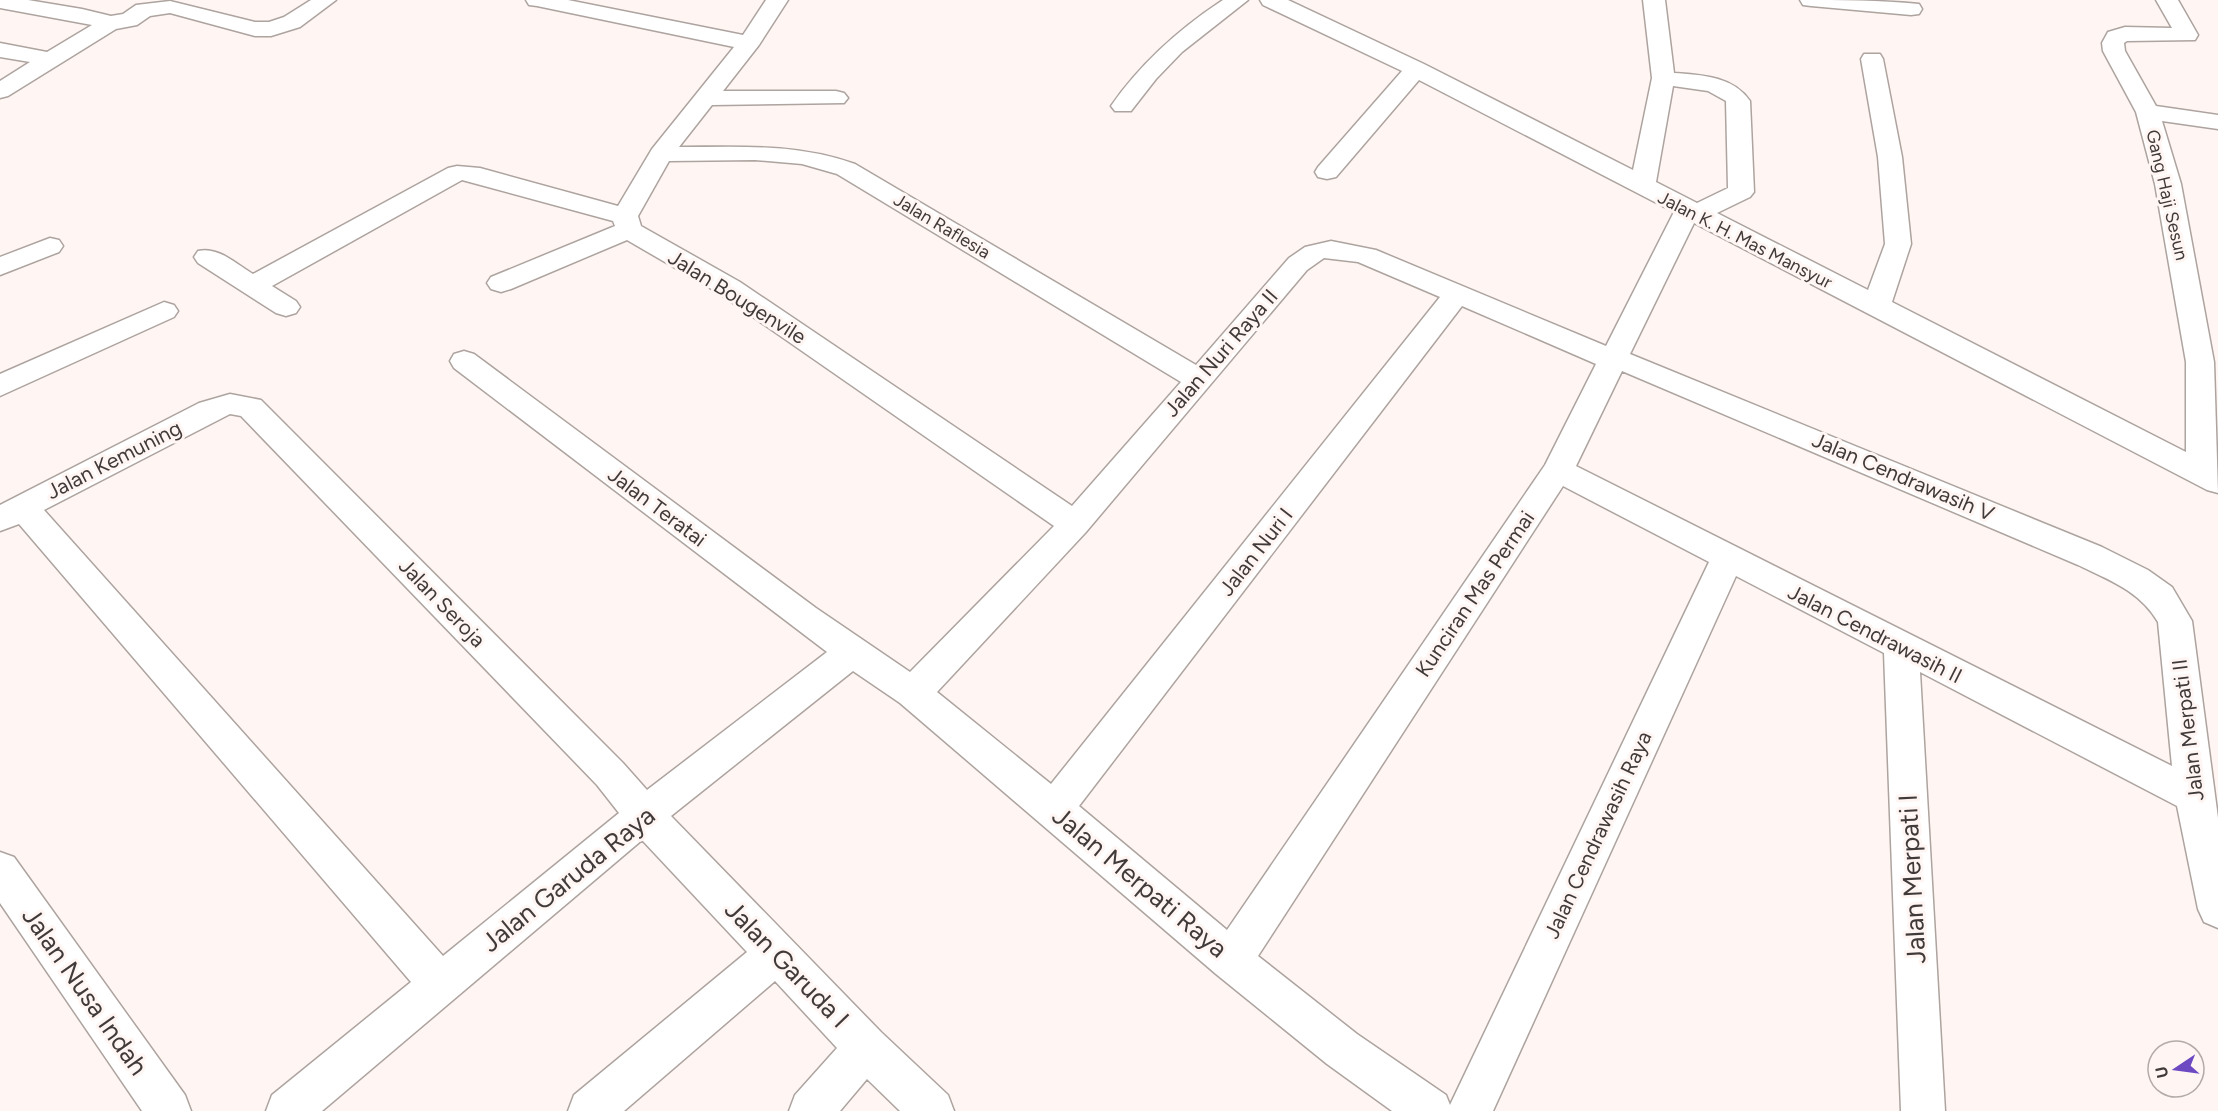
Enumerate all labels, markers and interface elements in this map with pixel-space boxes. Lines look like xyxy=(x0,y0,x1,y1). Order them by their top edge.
street label: Gang Haji Sesun xyxy=(2141,128,2193,262)
street label: Jalan K. H. Mas Mansyur xyxy=(1654,186,1836,294)
street label: Jalan Raflesia xyxy=(890,189,994,263)
street label: Jalan Bougenvile xyxy=(664,244,811,349)
street label: Jalan Nuri Raya II xyxy=(1158,284,1283,422)
street label: Jalan Kemuning xyxy=(42,415,185,504)
street label: Jalan Cendrawasih V xyxy=(1809,427,1998,526)
street label: Jalan Teratai xyxy=(603,461,711,552)
street label: Jalan Nuri I xyxy=(1214,503,1298,601)
street label: Kunciran Mas Permai xyxy=(1410,506,1539,681)
street label: Jalan Seroja xyxy=(394,553,491,652)
street label: Jalan Cendrawasih II xyxy=(1784,579,1966,688)
street label: Jalan Merpati II xyxy=(2166,658,2209,802)
street label: Jalan Cendrawasih Raya xyxy=(1539,727,1657,942)
street label: Jalan Merpati I xyxy=(1892,794,1932,964)
street label: Jalan Garuda Raya xyxy=(475,799,661,959)
street label: Jalan Merpati Raya xyxy=(1046,800,1234,964)
street label: Jalan Garuda I xyxy=(718,894,856,1034)
street label: Jalan Nusa Indah xyxy=(15,901,155,1081)
north arrow xyxy=(2146,1039,2206,1099)
text: U xyxy=(2151,1065,2172,1080)

